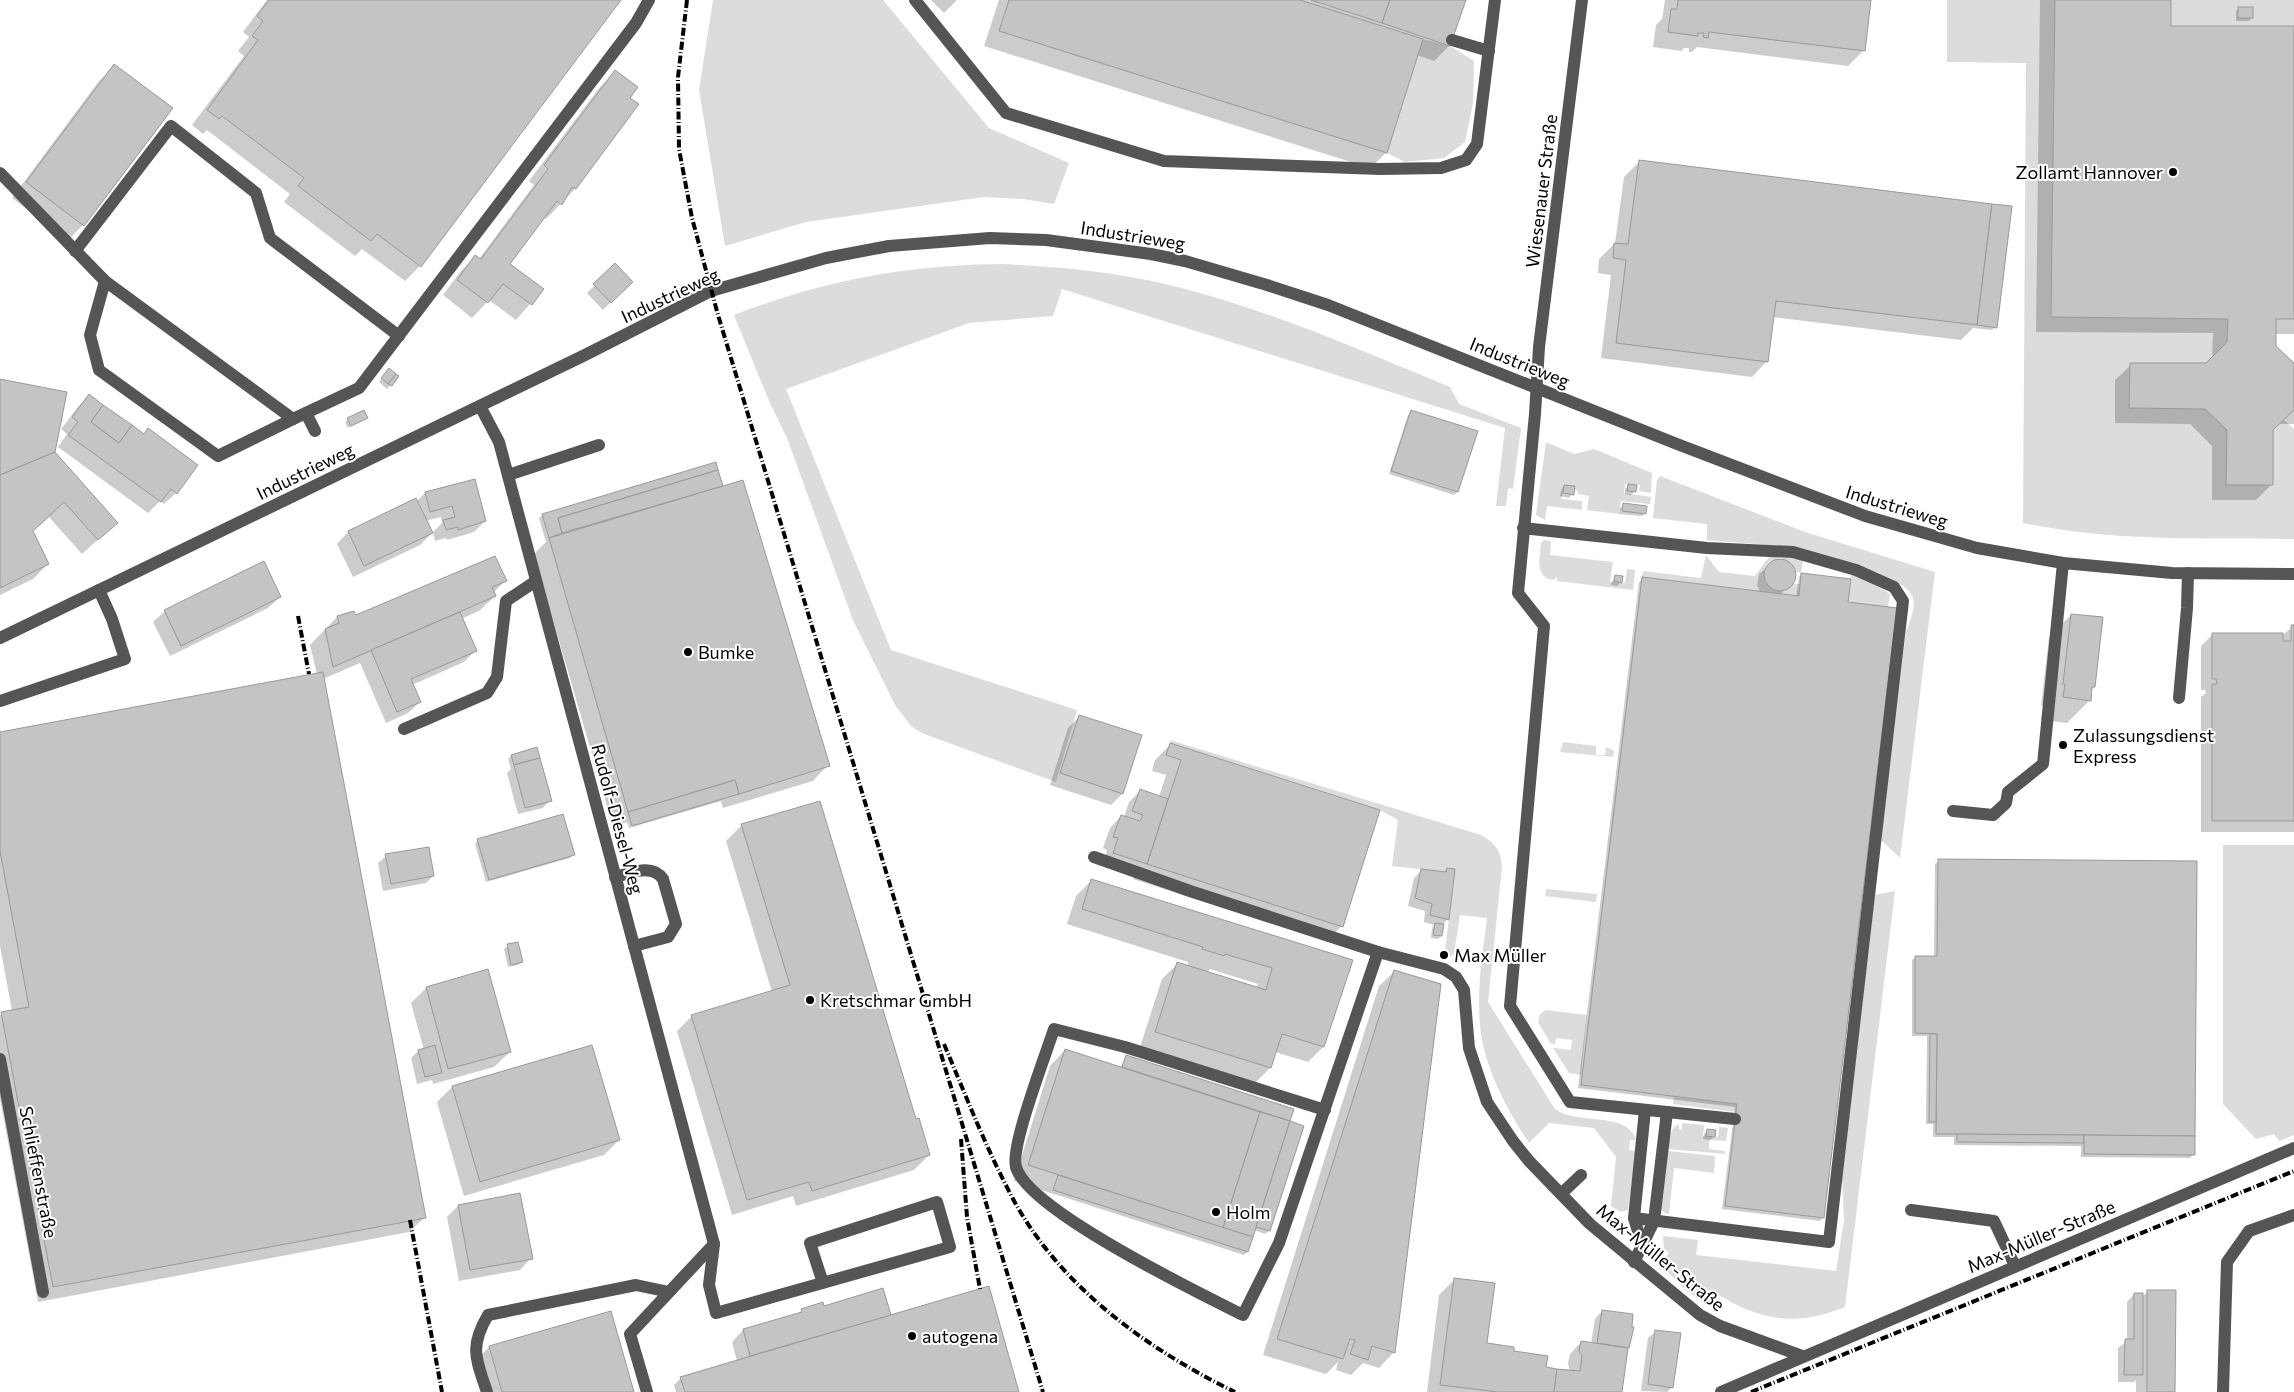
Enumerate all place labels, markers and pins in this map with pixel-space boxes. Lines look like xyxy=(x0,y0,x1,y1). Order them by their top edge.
place label: Zollamt Hannover xyxy=(2015,161,2163,183)
marker: Zollamt Hannover xyxy=(2167,166,2179,178)
place label: Bumke xyxy=(698,641,754,663)
marker: Bumke xyxy=(682,646,694,658)
place label: Zulassungsdienst Express xyxy=(2073,724,2214,767)
marker: Zulassungsdienst Express xyxy=(2057,739,2069,751)
place label: Max Müller xyxy=(1454,944,1547,966)
marker: Max Müller xyxy=(1438,949,1450,961)
place label: Kretschmar GmbH xyxy=(820,989,972,1011)
marker: Kretschmar GmbH xyxy=(804,994,816,1006)
place label: Holm xyxy=(1226,1201,1271,1223)
marker: Holm xyxy=(1210,1206,1222,1218)
place label: autogena xyxy=(922,1325,998,1347)
marker: autogena xyxy=(906,1330,918,1342)

